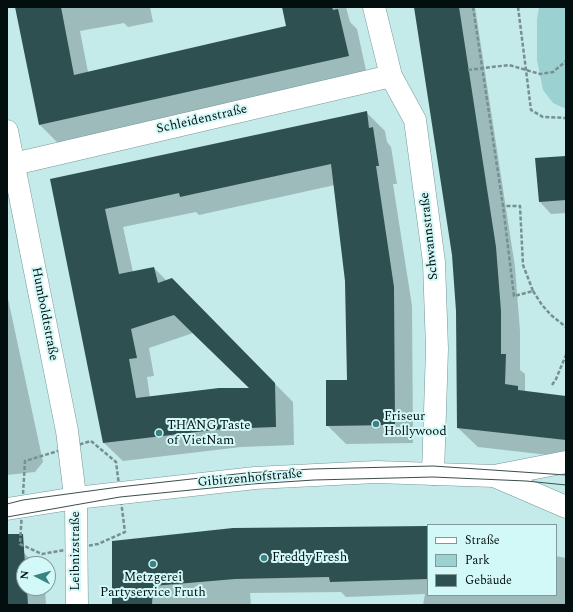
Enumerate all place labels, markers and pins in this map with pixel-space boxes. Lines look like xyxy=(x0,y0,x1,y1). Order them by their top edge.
place label: Friseur Hollywood xyxy=(384,409,447,440)
place label: THANG Taste of VietNam xyxy=(167,418,251,449)
marker: Friseur Hollywood xyxy=(371,419,381,429)
marker: THANG Taste of VietNam xyxy=(154,428,164,438)
place label: Freddy Fresh xyxy=(272,550,347,566)
marker: Freddy Fresh xyxy=(259,553,269,563)
marker: Metzgerei Partyservice Fruth xyxy=(148,559,158,569)
place label: Metzgerei Partyservice Fruth xyxy=(100,570,206,601)

